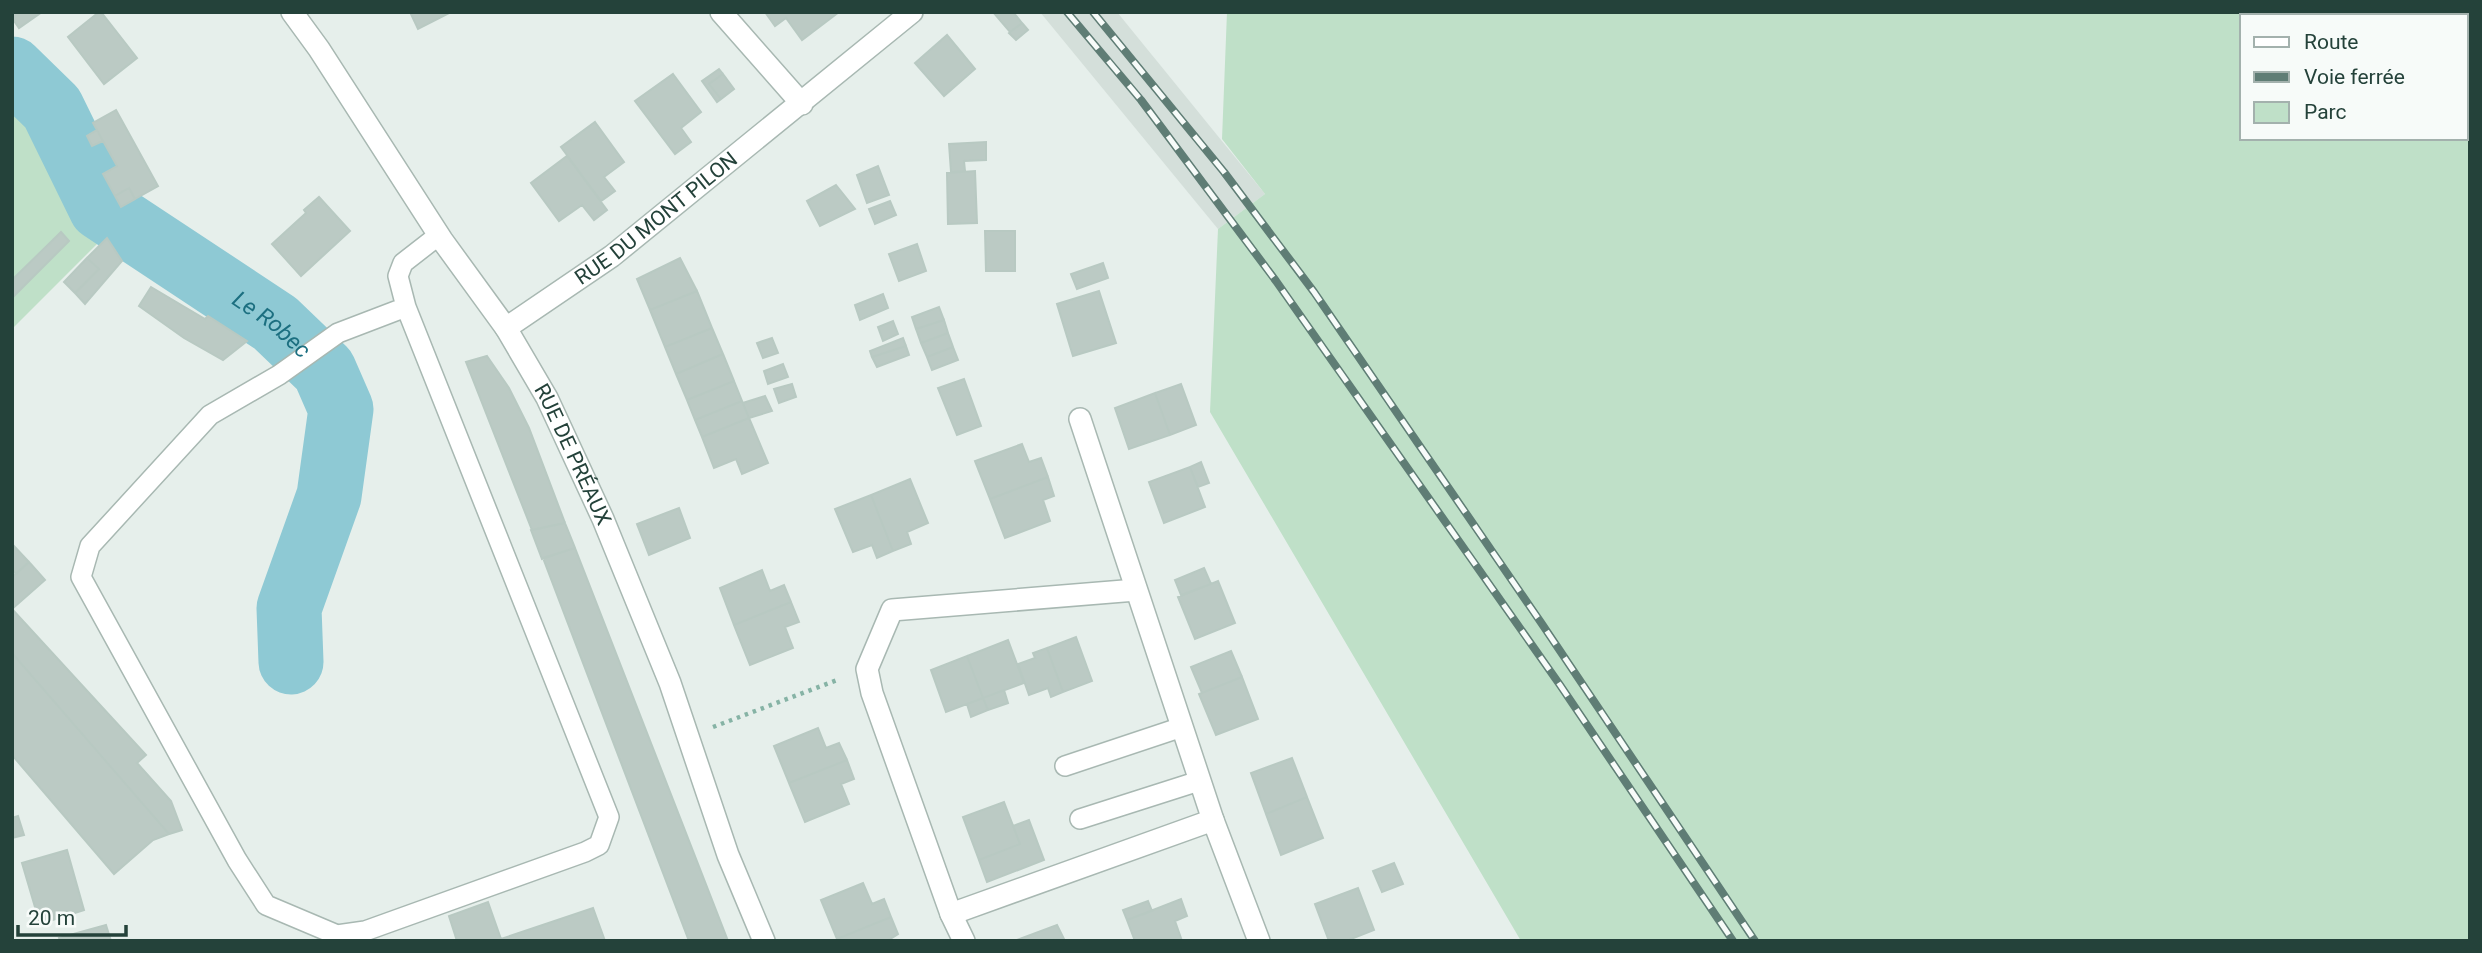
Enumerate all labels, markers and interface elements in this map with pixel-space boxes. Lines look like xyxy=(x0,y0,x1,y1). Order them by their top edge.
legend xyxy=(2240,14,2468,140)
text: Route xyxy=(2304,30,2359,54)
text: Voie ferrée xyxy=(2304,65,2405,89)
text: Parc xyxy=(2304,100,2346,124)
street label: RUE DU MONT PILON xyxy=(570,147,742,290)
water label: Le Robec xyxy=(228,285,316,364)
street label: RUE DE PRÉAUX xyxy=(529,379,616,529)
scale bar xyxy=(18,894,126,938)
text: 20 m xyxy=(28,906,75,930)

